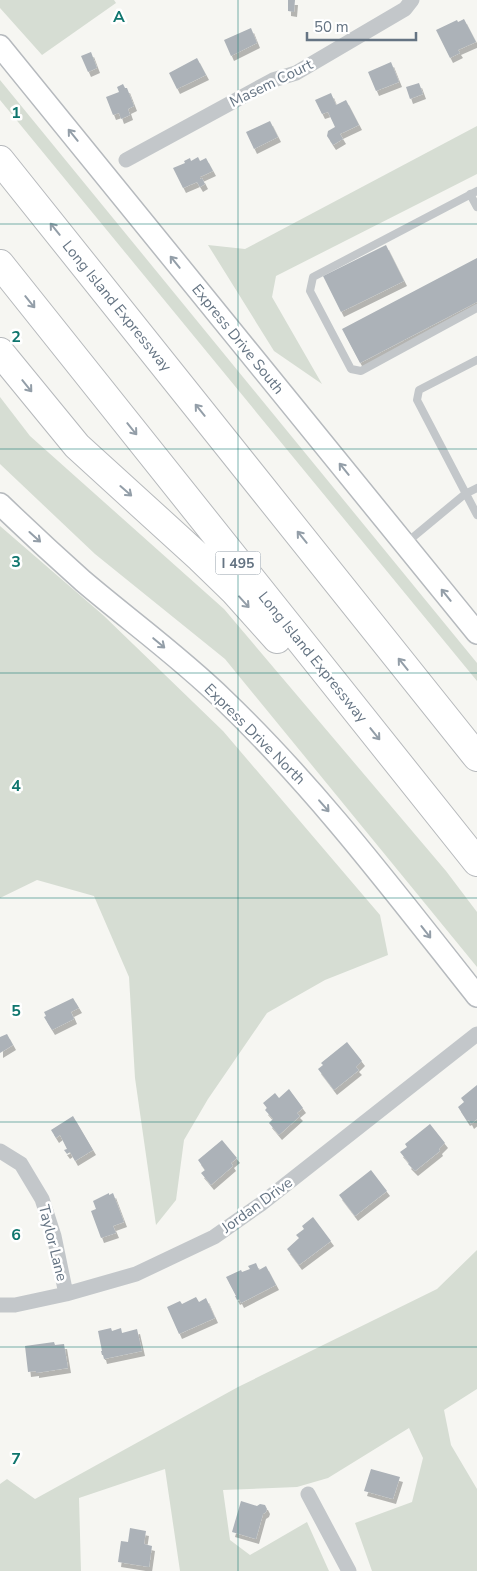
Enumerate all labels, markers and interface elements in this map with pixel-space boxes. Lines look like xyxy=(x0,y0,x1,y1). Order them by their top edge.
text: A xyxy=(113,6,125,28)
scale bar xyxy=(307,10,416,42)
text: 50 m xyxy=(314,17,349,37)
street label: Masem Court xyxy=(226,54,317,112)
text: 1 xyxy=(11,102,21,124)
one-way arrow xyxy=(67,129,78,142)
one-way arrow xyxy=(50,222,61,235)
street label: Long Island Expressway xyxy=(58,236,176,376)
one-way arrow xyxy=(170,255,181,268)
street label: Express Drive South xyxy=(187,280,289,398)
one-way arrow xyxy=(25,295,36,308)
text: 2 xyxy=(11,326,21,348)
one-way arrow xyxy=(22,379,33,392)
one-way arrow xyxy=(195,404,206,417)
one-way arrow xyxy=(126,422,137,435)
one-way arrow xyxy=(338,463,349,476)
one-way arrow xyxy=(119,485,132,496)
one-way arrow xyxy=(29,531,42,543)
one-way arrow xyxy=(296,531,307,544)
text: 3 xyxy=(11,551,21,573)
road number: I 495 xyxy=(216,552,260,574)
street label: Long Island Expressway xyxy=(254,587,372,727)
one-way arrow xyxy=(441,589,452,602)
one-way arrow xyxy=(238,596,250,609)
one-way arrow xyxy=(152,637,165,648)
one-way arrow xyxy=(397,658,408,671)
street label: Express Drive North xyxy=(200,679,310,789)
one-way arrow xyxy=(369,727,380,740)
text: 4 xyxy=(11,775,21,797)
one-way arrow xyxy=(318,799,330,812)
one-way arrow xyxy=(421,925,432,938)
text: 5 xyxy=(11,1000,21,1022)
street label: Jordan Drive xyxy=(217,1172,297,1238)
street label: Taylor Lane xyxy=(34,1203,72,1283)
text: 6 xyxy=(11,1224,21,1246)
text: 7 xyxy=(11,1448,21,1470)

